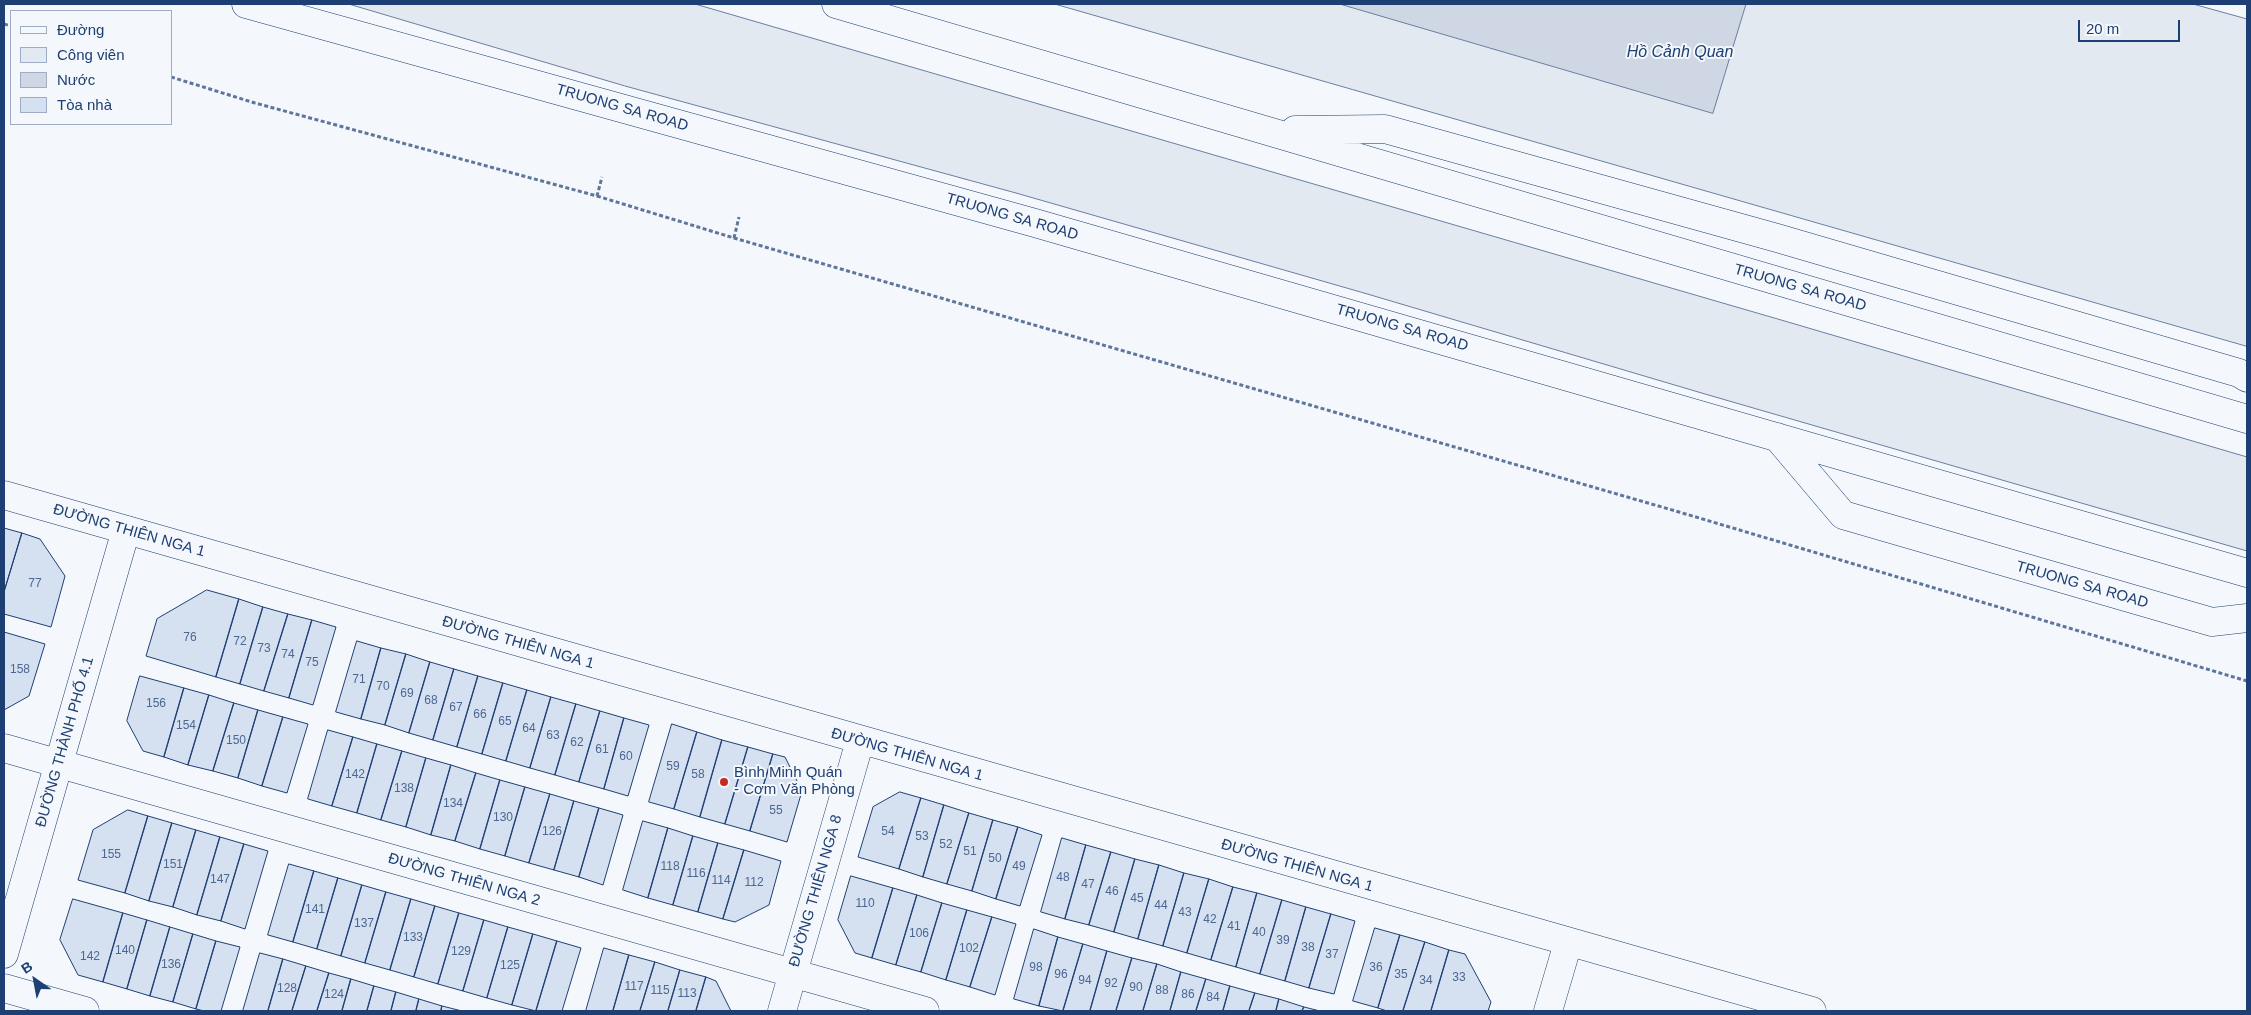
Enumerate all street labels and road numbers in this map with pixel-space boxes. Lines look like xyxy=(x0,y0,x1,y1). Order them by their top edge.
street label: TRUONG SA ROAD xyxy=(554,81,690,135)
street label: TRUONG SA ROAD xyxy=(944,190,1080,244)
street label: TRUONG SA ROAD xyxy=(1732,261,1868,315)
street label: TRUONG SA ROAD xyxy=(1334,301,1470,355)
street label: ĐƯỜNG THIÊN NGA 1 xyxy=(51,501,207,561)
street label: TRUONG SA ROAD xyxy=(2014,558,2150,612)
street label: ĐƯỜNG THIÊN NGA 1 xyxy=(440,613,596,673)
street label: ĐƯỜNG THÀNH PHỐ 4.1 xyxy=(32,655,98,829)
street label: ĐƯỜNG THIÊN NGA 1 xyxy=(829,725,985,785)
street label: ĐƯỜNG THIÊN NGA 8 xyxy=(786,813,846,969)
street label: ĐƯỜNG THIÊN NGA 1 xyxy=(1219,836,1375,896)
street label: ĐƯỜNG THIÊN NGA 2 xyxy=(386,850,542,910)

